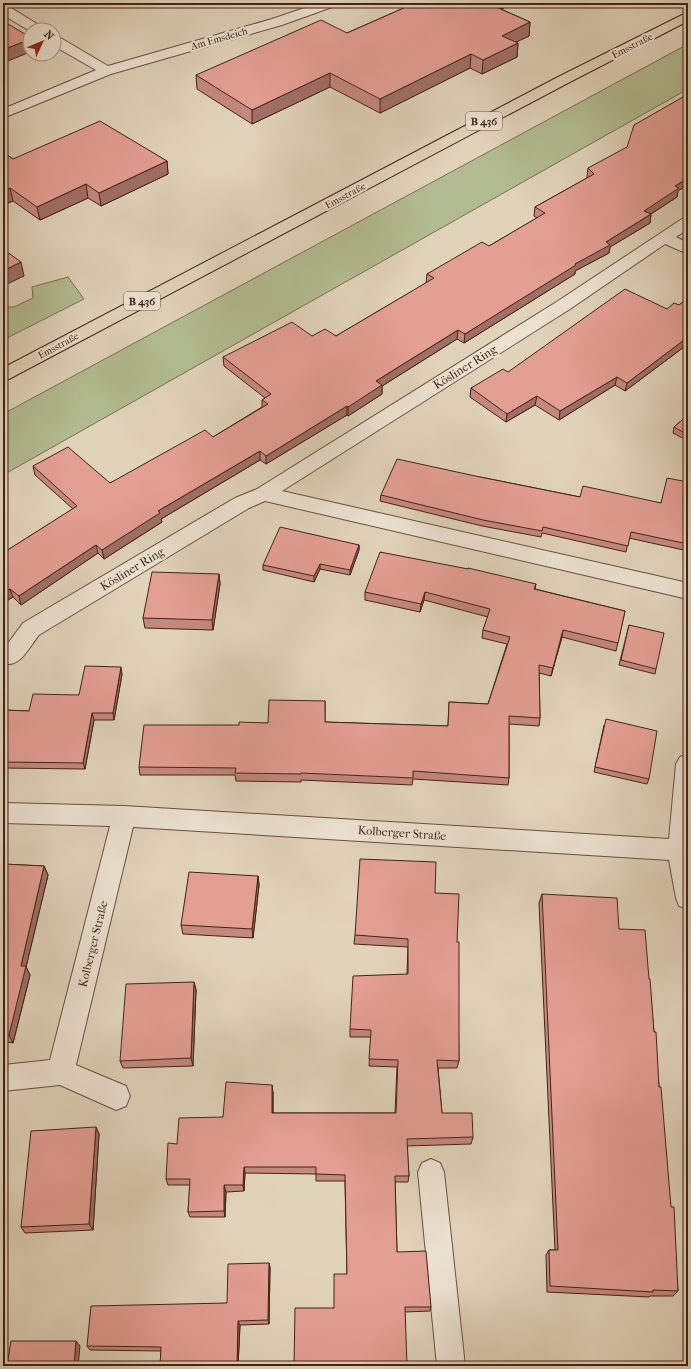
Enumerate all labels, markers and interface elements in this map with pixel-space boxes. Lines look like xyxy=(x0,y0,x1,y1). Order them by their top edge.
north arrow xyxy=(22,22,62,62)
street label: Am Emsdeich xyxy=(189,25,249,53)
text: N xyxy=(41,28,57,43)
street label: Emsstraße xyxy=(610,30,655,61)
road number: B 436 xyxy=(466,112,502,130)
street label: Emsstraße xyxy=(323,180,368,212)
road number: B 436 xyxy=(124,292,160,310)
street label: Emsstraße xyxy=(36,330,81,362)
street label: Kösliner Ring xyxy=(431,342,500,392)
street label: Kösliner Ring xyxy=(98,544,167,594)
street label: Kolberger Straße xyxy=(357,823,447,843)
street label: Kolberger Straße xyxy=(75,899,111,989)

